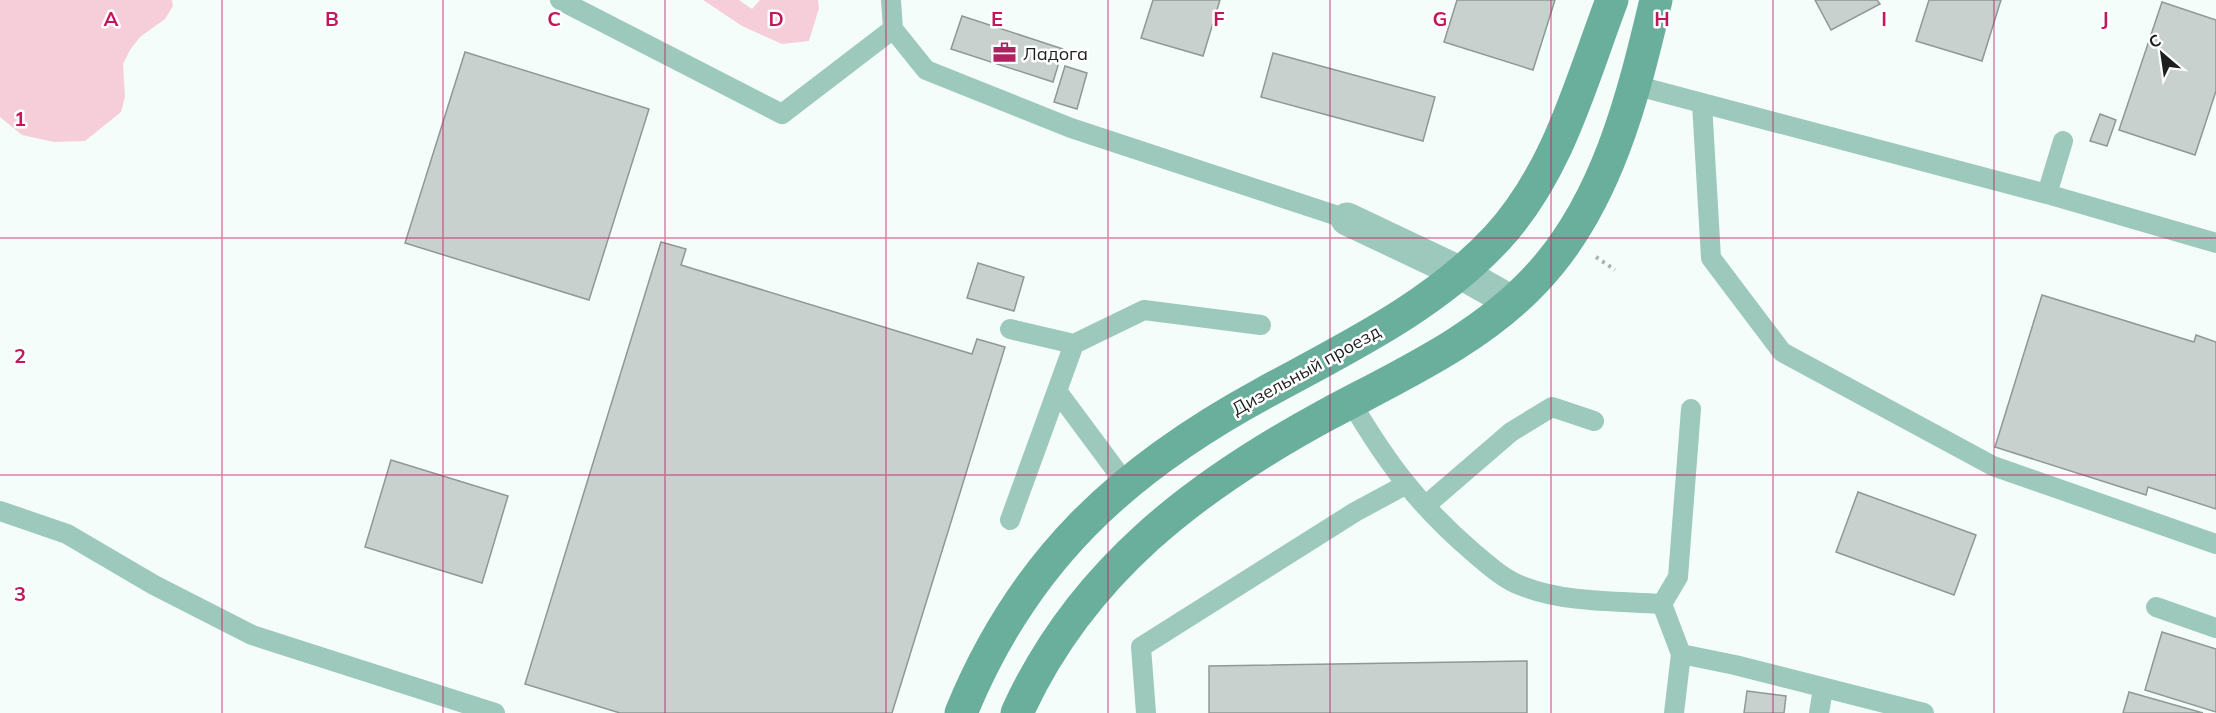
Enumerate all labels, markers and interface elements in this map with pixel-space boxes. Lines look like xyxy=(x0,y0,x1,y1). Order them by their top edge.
text: A xyxy=(104,6,119,31)
text: B xyxy=(325,6,339,31)
text: C xyxy=(547,6,561,31)
text: D xyxy=(768,6,784,31)
text: E xyxy=(991,6,1003,31)
text: F xyxy=(1213,6,1225,31)
text: G xyxy=(1433,6,1447,31)
text: H xyxy=(1654,6,1670,31)
text: I xyxy=(1881,6,1887,31)
text: J xyxy=(2101,6,2109,31)
north arrow xyxy=(2132,24,2192,84)
text: С xyxy=(2145,29,2164,52)
office icon: Ладога xyxy=(992,40,1018,66)
place label: Ладога xyxy=(1023,42,1088,65)
text: 1 xyxy=(14,106,26,131)
street label: Дизельный проезд xyxy=(1228,320,1385,420)
text: 2 xyxy=(14,343,26,368)
text: 3 xyxy=(14,581,26,606)

